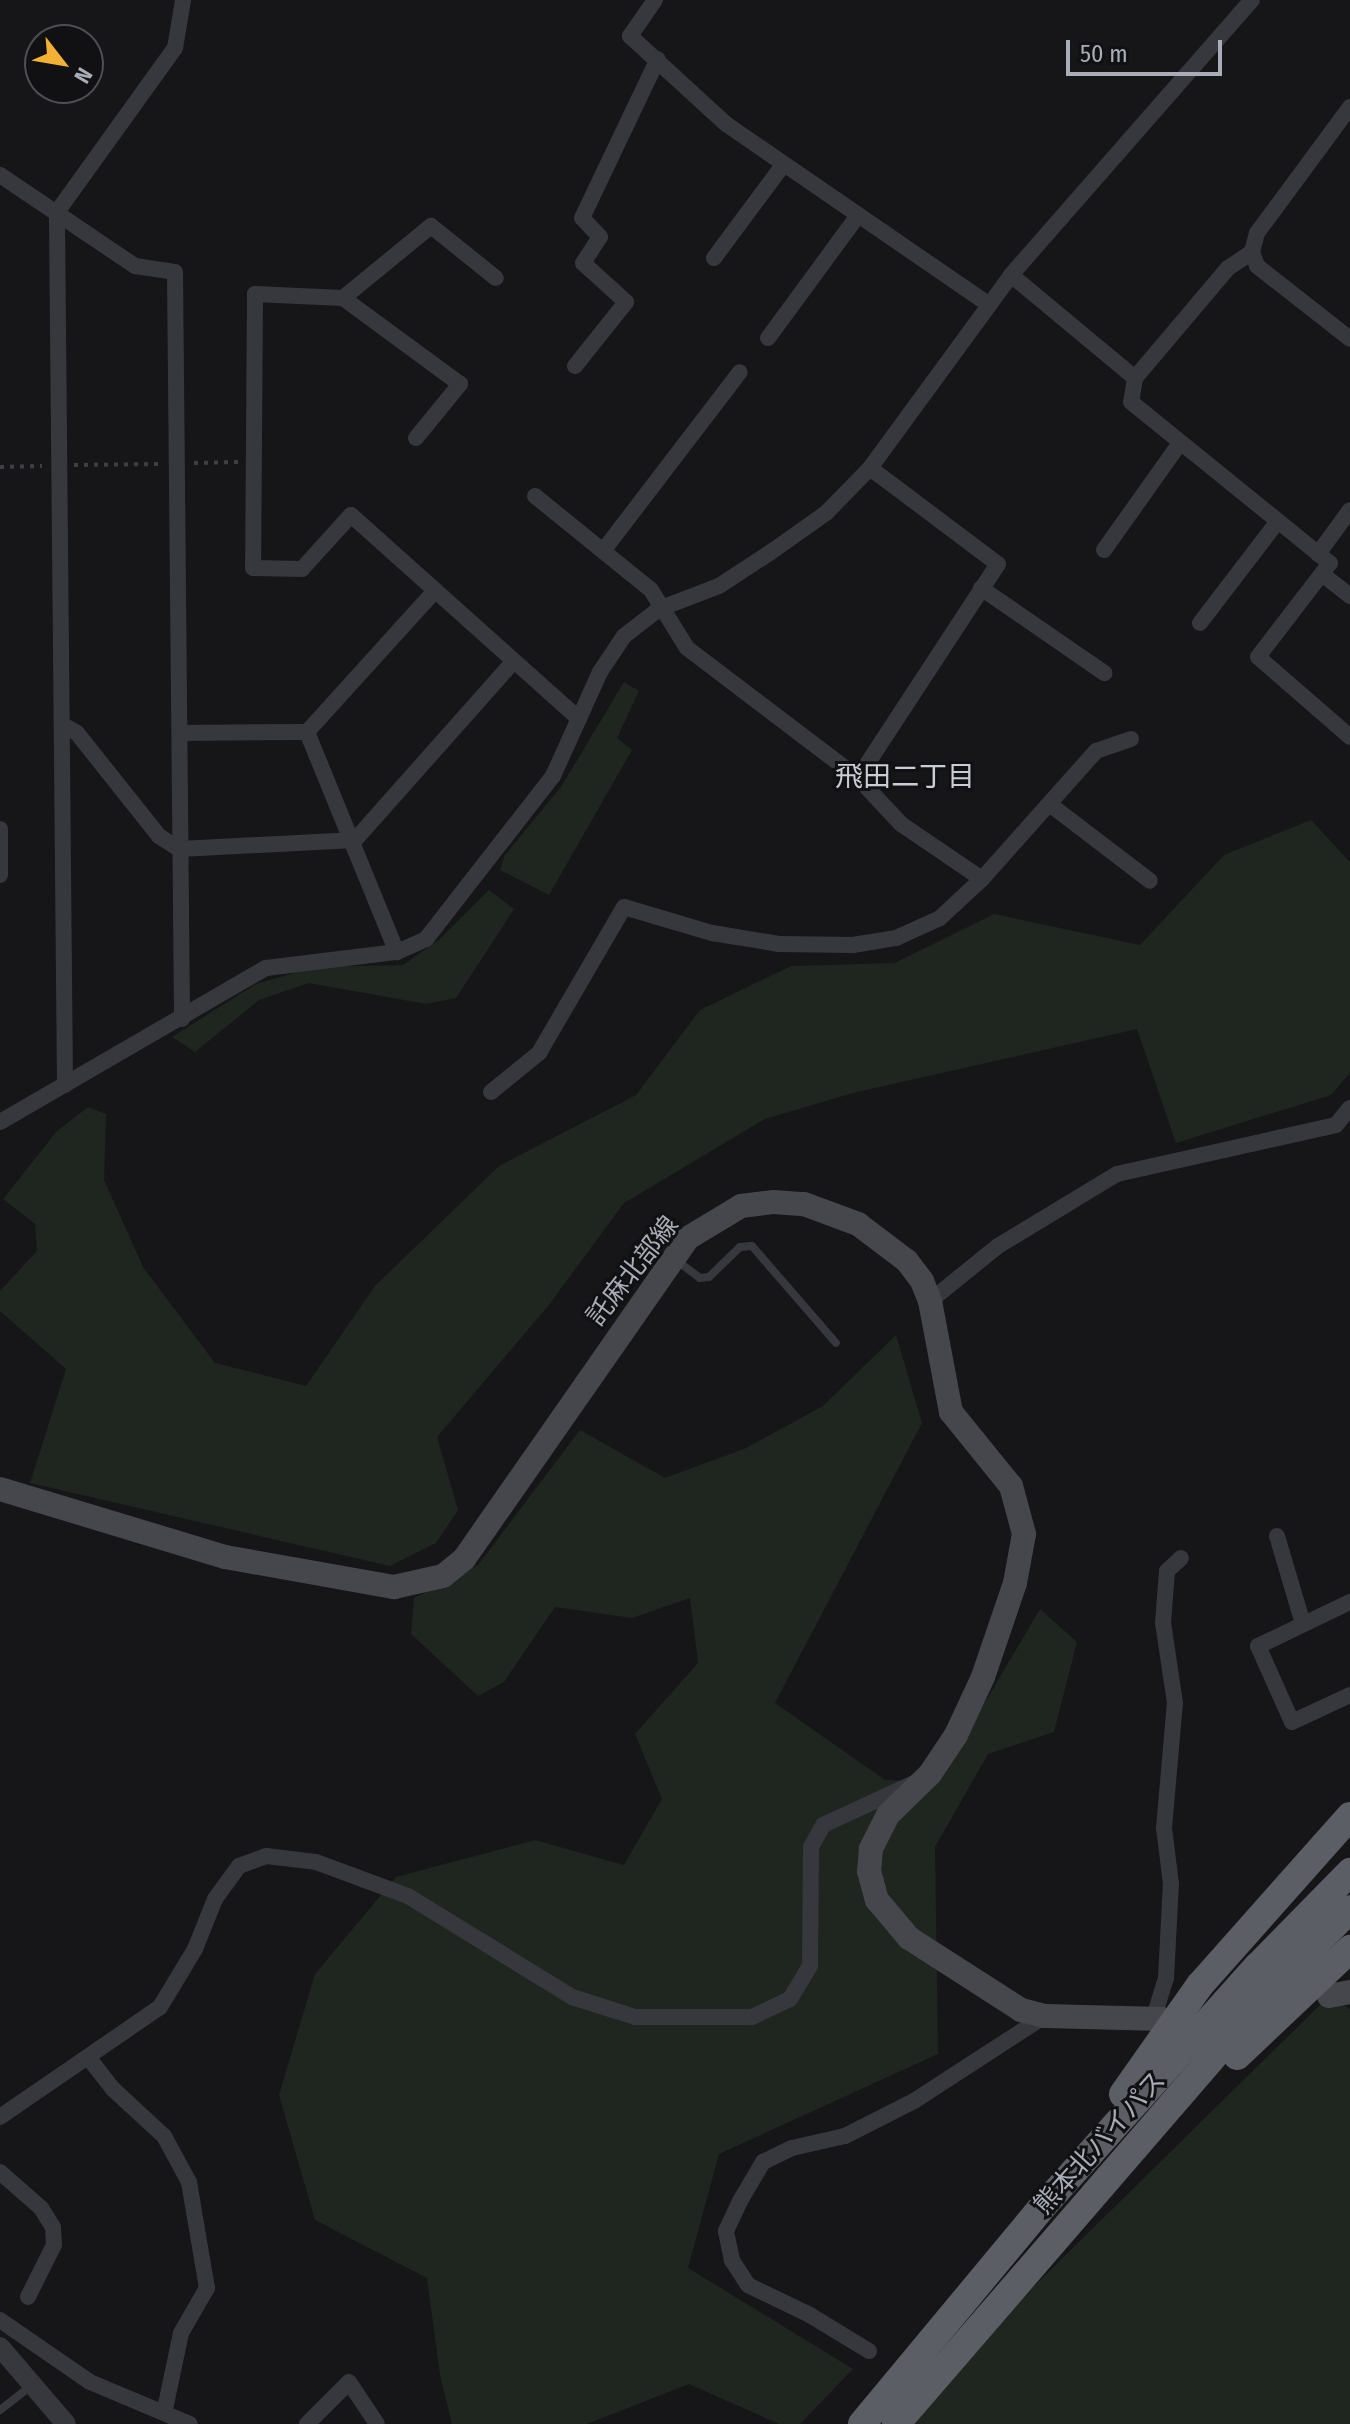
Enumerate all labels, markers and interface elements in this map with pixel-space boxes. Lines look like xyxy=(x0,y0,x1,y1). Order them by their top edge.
north arrow xyxy=(24,24,104,104)
scale bar xyxy=(1070,24,1226,74)
text: 50 m xyxy=(1080,40,1128,68)
text: N xyxy=(68,63,98,88)
district label: 飛田二丁目 xyxy=(835,760,975,794)
street label: 託麻北部線 xyxy=(581,1210,685,1332)
street label: 熊本北バイパス xyxy=(1028,2065,1172,2221)

